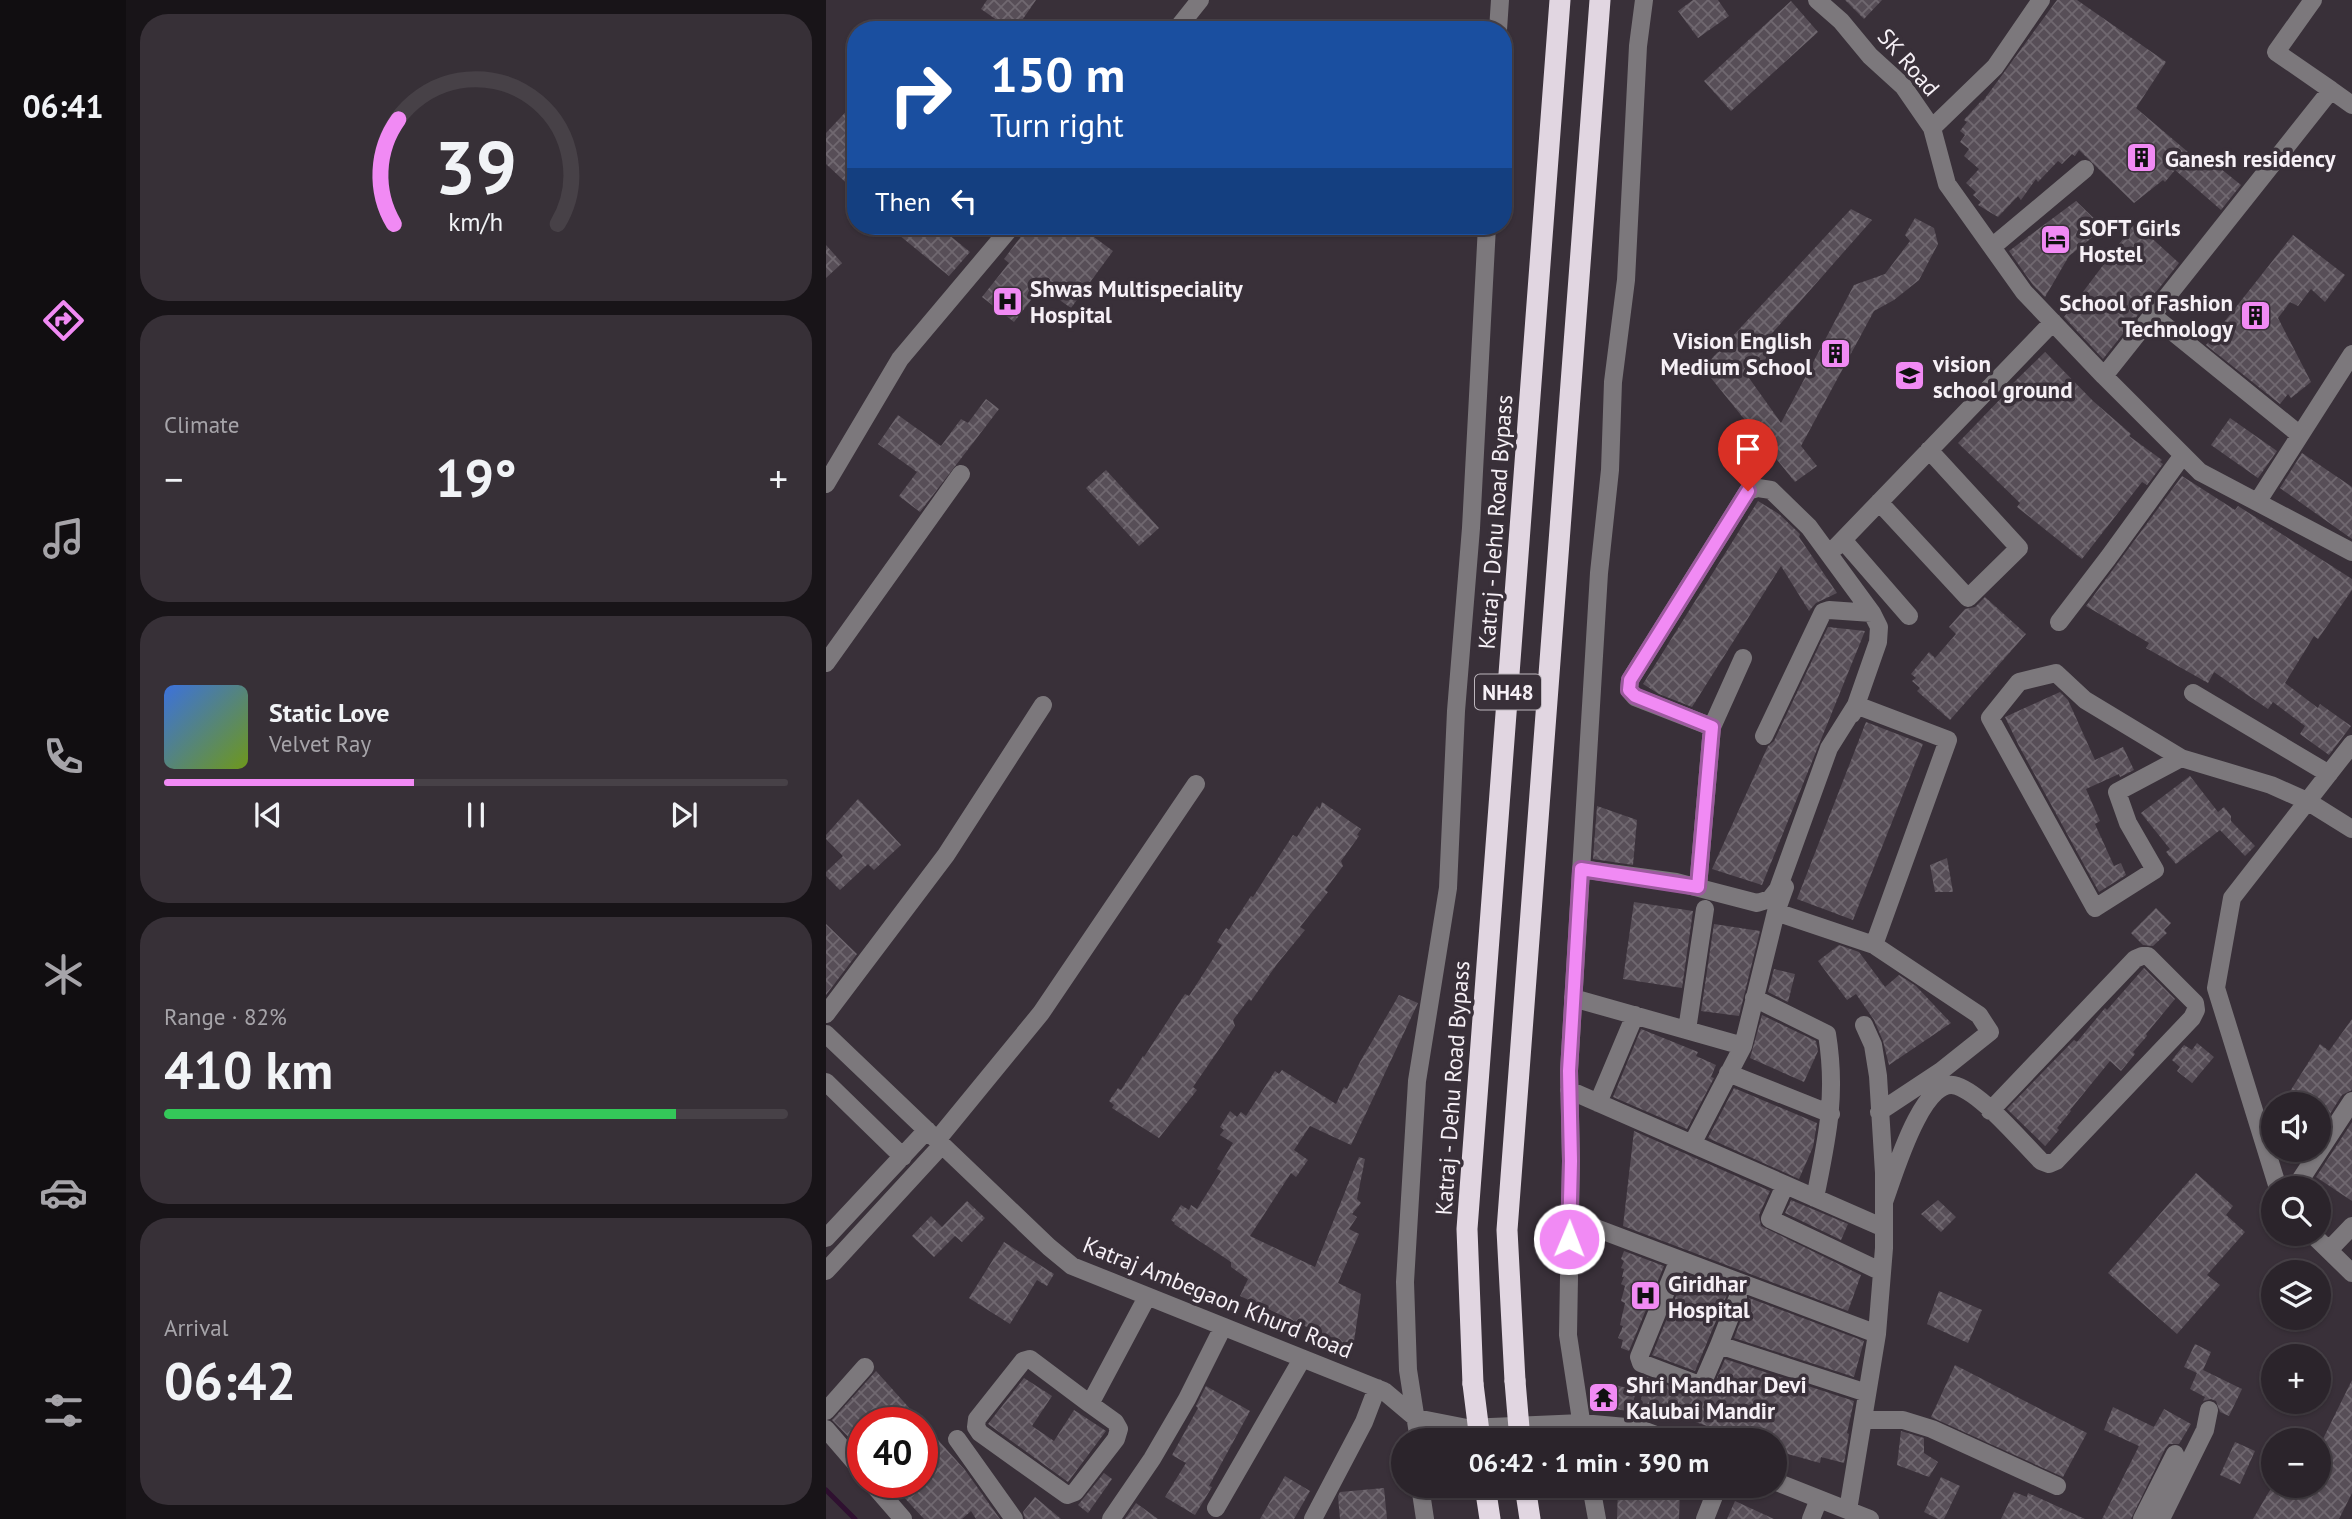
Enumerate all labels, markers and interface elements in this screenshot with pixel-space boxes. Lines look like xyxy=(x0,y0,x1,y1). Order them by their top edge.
street label: SK Road xyxy=(1872,22,1946,102)
text: 150 m xyxy=(990,42,1125,106)
icon: right xyxy=(875,49,966,140)
text: 06:41 xyxy=(22,85,104,127)
text: Turn right xyxy=(990,104,1124,146)
text: 39 xyxy=(435,120,517,214)
building icon: Ganesh residency xyxy=(2125,141,2159,175)
place label: Ganesh residency xyxy=(2165,144,2337,173)
icon: left xyxy=(945,182,983,220)
text: Then xyxy=(875,185,931,218)
text: km/h xyxy=(449,205,503,237)
place label: SOFT Girls Hostel xyxy=(2079,213,2181,268)
hotel icon: SOFT Girls Hostel xyxy=(2039,223,2073,257)
place label: Shwas Multispeciality Hospital xyxy=(1030,274,1244,329)
hospital icon: Shwas Multispeciality Hospital xyxy=(990,284,1024,318)
place label: School of Fashion Technology xyxy=(2059,288,2234,343)
icon: directions xyxy=(39,296,88,345)
building icon: School of Fashion Technology xyxy=(2239,298,2273,332)
place label: Vision English Medium School xyxy=(1660,326,1812,381)
building icon: Vision English Medium School xyxy=(1818,336,1852,370)
place label: vision school ground xyxy=(1932,349,2073,404)
school or university icon: vision school ground xyxy=(1893,359,1927,393)
street label: Katraj - Dehu Road Bypass xyxy=(1472,394,1518,650)
text: Climate xyxy=(164,410,239,439)
pin xyxy=(1718,419,1778,491)
icon: arrive xyxy=(1729,430,1767,468)
text: 19° xyxy=(435,444,517,511)
text: − xyxy=(164,454,183,503)
text: + xyxy=(769,454,788,503)
icon: music xyxy=(39,514,88,563)
road number: NH48 xyxy=(1475,674,1541,710)
text: Static Love xyxy=(269,696,390,729)
text: Velvet Ray xyxy=(269,729,371,758)
icon: phone xyxy=(39,732,88,781)
icon: previous xyxy=(249,796,287,834)
icon: pause xyxy=(457,796,495,834)
icon: next xyxy=(665,796,703,834)
icon: climate xyxy=(39,950,88,999)
street label: Katraj - Dehu Road Bypass xyxy=(1429,960,1475,1216)
text: Range · 82% xyxy=(164,1002,287,1031)
text: 410 km xyxy=(164,1036,333,1103)
map controls xyxy=(2261,1092,2331,1498)
button: sound xyxy=(2261,1092,2331,1162)
icon: car xyxy=(39,1168,88,1217)
button: search xyxy=(2261,1176,2331,1246)
position arrow xyxy=(1532,1202,1606,1276)
street label: Katraj Ambegaon Khurd Road xyxy=(1079,1230,1357,1364)
button: layers xyxy=(2261,1260,2331,1330)
place label: Giridhar Hospital xyxy=(1668,1269,1750,1324)
hospital icon: Giridhar Hospital xyxy=(1628,1279,1662,1313)
text: Arrival xyxy=(164,1313,228,1342)
button: + xyxy=(2261,1344,2331,1414)
text: 06:42 xyxy=(164,1347,296,1414)
place label: Shri Mandhar Devi Kalubai Mandir xyxy=(1626,1370,1807,1425)
temple icon: Shri Mandhar Devi Kalubai Mandir xyxy=(1586,1380,1620,1414)
icon: filters xyxy=(39,1386,88,1435)
speed limit sign: 40 xyxy=(847,1407,938,1498)
button: − xyxy=(2261,1428,2331,1498)
text: 06:42 · 1 min · 390 m xyxy=(1469,1446,1709,1479)

